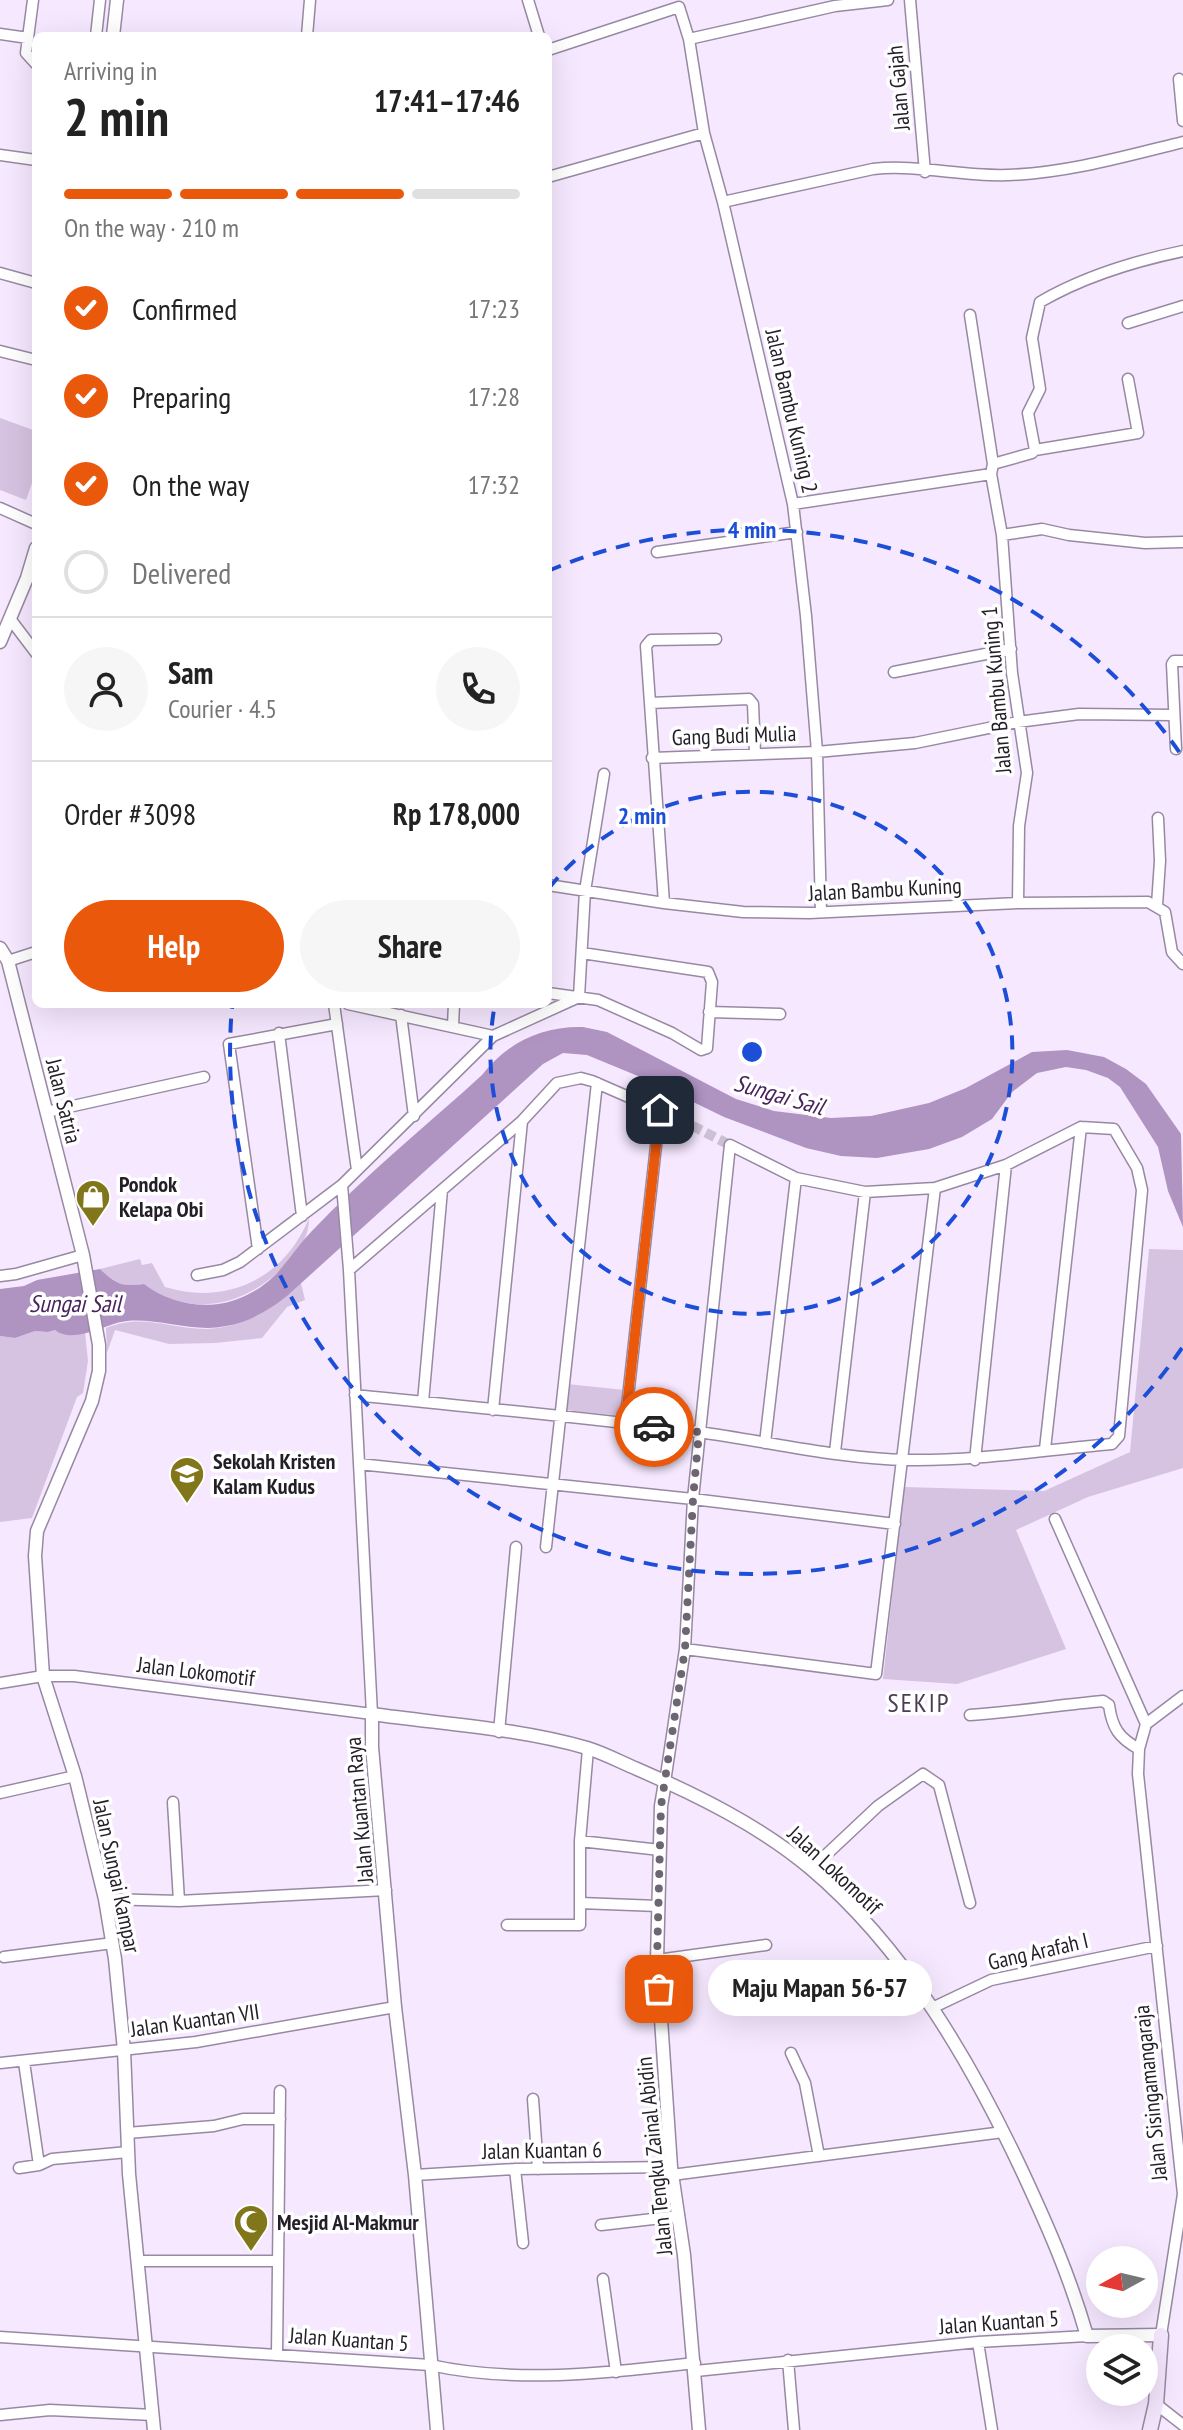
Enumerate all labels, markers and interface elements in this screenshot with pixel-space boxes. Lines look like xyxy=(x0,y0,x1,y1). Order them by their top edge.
street label: Jalan Gajah xyxy=(880,44,916,133)
text: Arriving in xyxy=(64,54,157,87)
text: 17:41–17:46 xyxy=(374,81,520,120)
text: 2 min xyxy=(64,83,169,150)
text: On the way · 210 m xyxy=(64,211,239,244)
icon: check xyxy=(64,286,108,330)
text: Confirmed xyxy=(132,289,237,328)
text: 17:23 xyxy=(468,292,520,325)
street label: Jalan Bambu Kuning 2 xyxy=(759,325,825,496)
icon: check xyxy=(64,374,108,418)
text: Preparing xyxy=(132,377,231,416)
text: 17:28 xyxy=(468,380,520,413)
icon: check xyxy=(64,462,108,506)
text: On the way xyxy=(132,465,249,504)
text: 17:32 xyxy=(468,468,520,501)
text: 4 min xyxy=(728,514,776,545)
text: Delivered xyxy=(132,553,231,592)
street label: Jalan Bambu Kuning 1 xyxy=(975,605,1017,776)
button: person xyxy=(64,647,148,731)
button: phone xyxy=(436,647,520,731)
text: Sam xyxy=(168,653,213,692)
text: Courier · 4.5 xyxy=(168,692,277,725)
street label: Gang Budi Mulia xyxy=(671,719,797,751)
text: Order #3098 xyxy=(64,794,196,833)
text: Rp 178,000 xyxy=(393,794,520,833)
text: 2 min xyxy=(618,800,666,831)
street label: Jalan Bambu Kuning xyxy=(807,871,962,907)
button: Help xyxy=(64,900,284,992)
button: Share xyxy=(300,900,520,992)
centre of rings xyxy=(738,1038,766,1066)
street label: Jalan Satria xyxy=(40,1055,88,1146)
water label: Sungai Sail xyxy=(731,1067,830,1123)
pin xyxy=(626,1076,694,1144)
icon: home xyxy=(638,1088,682,1132)
place label: Pondok Kelapa Obi xyxy=(119,1170,203,1223)
shop icon: Pondok Kelapa Obi xyxy=(74,1178,112,1228)
water label: Sungai Sail xyxy=(29,1288,123,1319)
courier xyxy=(614,1387,694,1467)
icon: car xyxy=(632,1405,676,1449)
place label: Sekolah Kristen Kalam Kudus xyxy=(213,1447,336,1500)
school or university icon: Sekolah Kristen Kalam Kudus xyxy=(168,1455,206,1505)
street label: Jalan Lokomotif xyxy=(135,1650,258,1692)
district label: SEKIP xyxy=(888,1686,950,1719)
street label: Jalan Kuantan Raya xyxy=(339,1736,379,1885)
street label: Jalan Sungai Kampar xyxy=(87,1796,147,1956)
street label: Jalan Lokomotif xyxy=(782,1819,889,1921)
street label: Gang Arafah I xyxy=(985,1926,1091,1976)
pin xyxy=(625,1955,693,2023)
callout: Maju Mapan 56-57 xyxy=(707,1961,931,2017)
icon: bag xyxy=(637,1967,681,2011)
text: Maju Mapan 56-57 xyxy=(732,1971,908,2004)
street label: Jalan Kuantan VII xyxy=(128,1997,261,2043)
street label: Jalan Sisingamangaraja xyxy=(1127,2004,1173,2183)
street label: Jalan Tengku Zainal Abidin xyxy=(630,2055,678,2258)
street label: Jalan Kuantan 6 xyxy=(481,2135,602,2165)
mosque icon: Mesjid Al-Makmur xyxy=(232,2203,270,2253)
place label: Mesjid Al-Makmur xyxy=(277,2208,419,2236)
north arrow xyxy=(1086,2246,1158,2318)
map controls xyxy=(1086,2246,1158,2406)
street label: Jalan Kuantan 5 xyxy=(937,2304,1060,2340)
street label: Jalan Kuantan 5 xyxy=(287,2321,410,2357)
button: layers xyxy=(1086,2334,1158,2406)

